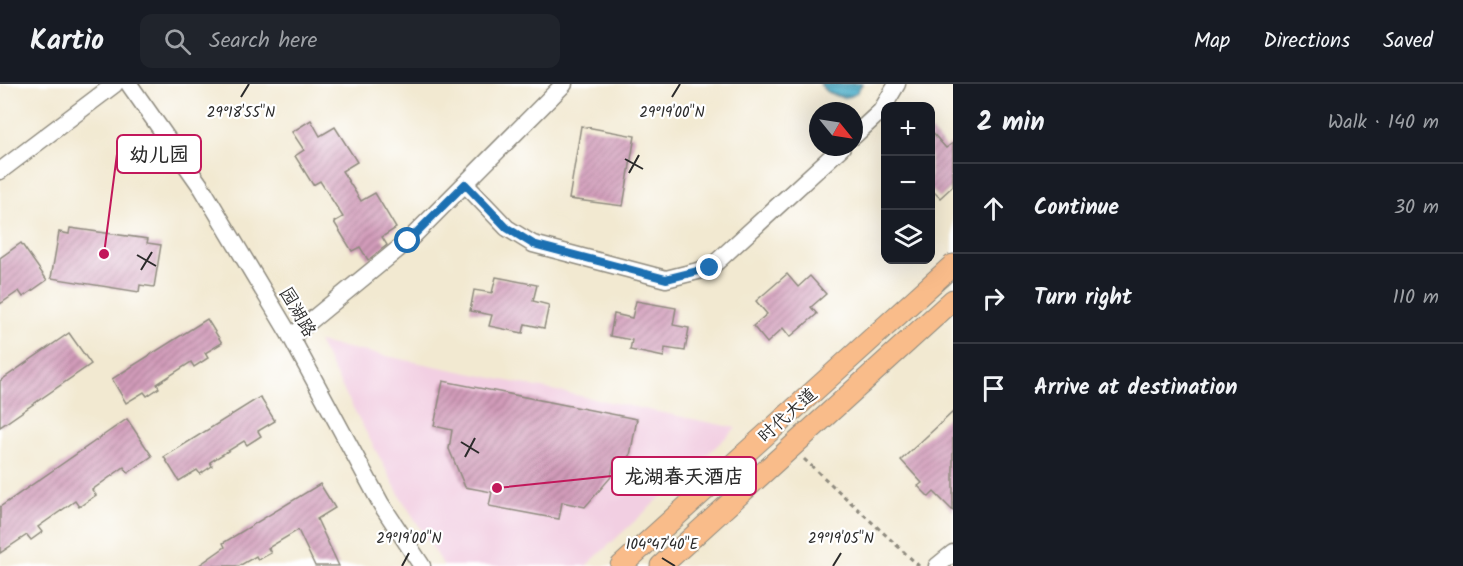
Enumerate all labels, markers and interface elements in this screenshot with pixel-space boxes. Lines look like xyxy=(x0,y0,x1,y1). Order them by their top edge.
search box xyxy=(140,14,560,68)
text: Kartio xyxy=(30,19,104,64)
text: Search here xyxy=(209,24,317,59)
icon: search xyxy=(161,25,194,58)
text: Map xyxy=(1194,25,1230,58)
text: Directions xyxy=(1263,25,1350,58)
text: Saved xyxy=(1383,25,1433,58)
text: 29°18'55"N xyxy=(207,101,275,125)
text: 29°19'00"N xyxy=(639,101,705,125)
north arrow xyxy=(809,102,863,156)
map controls xyxy=(881,102,935,264)
button: + xyxy=(881,102,935,156)
text: 2 min xyxy=(977,102,1045,144)
text: Walk · 140 m xyxy=(1328,107,1439,139)
callout: 幼儿园 xyxy=(117,135,201,173)
text: 幼儿园 xyxy=(129,140,189,172)
button: − xyxy=(881,156,935,210)
text: Continue xyxy=(1034,191,1119,226)
icon: ahead xyxy=(977,192,1010,225)
text: 30 m xyxy=(1394,192,1439,224)
button: layers xyxy=(881,210,935,264)
route start xyxy=(394,227,420,253)
route end xyxy=(696,254,722,280)
text: Turn right xyxy=(1034,281,1132,316)
street label: 园湖路 xyxy=(271,282,323,343)
icon: right xyxy=(977,282,1010,315)
text: 110 m xyxy=(1393,282,1439,314)
text: Arrive at destination xyxy=(1034,371,1237,406)
icon: arrive xyxy=(977,372,1010,405)
street label: 时代大道 xyxy=(752,381,824,451)
callout: 龙湖春天酒店 xyxy=(612,457,756,495)
text: 龙湖春天酒店 xyxy=(624,462,744,494)
text: 29°19'00"N xyxy=(376,527,442,551)
text: 29°19'05"N xyxy=(808,527,874,551)
text: 104°47'40"E xyxy=(626,533,699,557)

